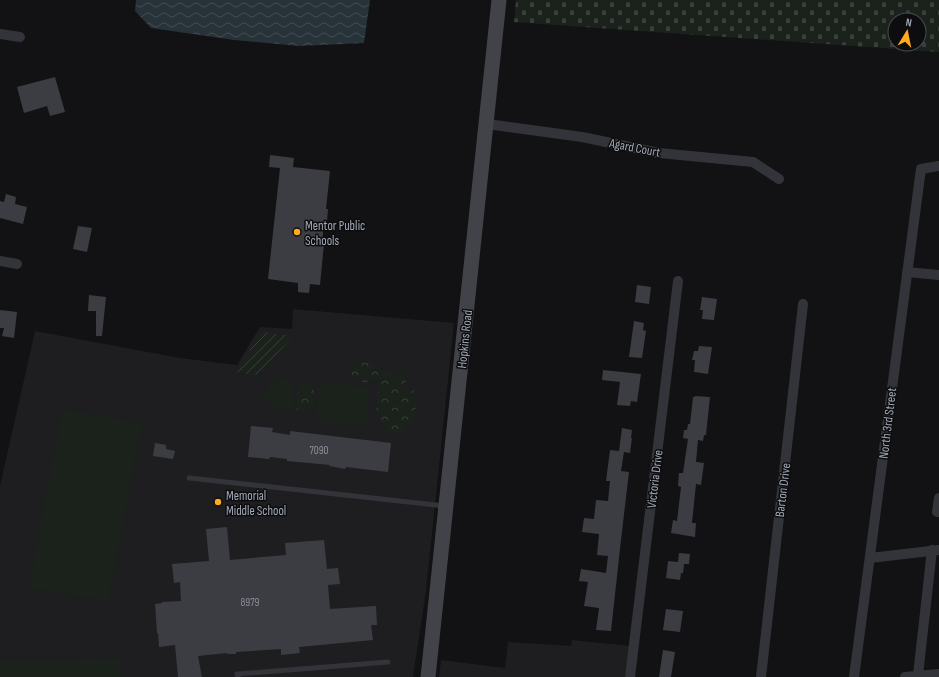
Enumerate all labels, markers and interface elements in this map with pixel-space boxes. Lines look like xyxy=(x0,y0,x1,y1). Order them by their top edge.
north arrow xyxy=(887,12,927,52)
text: N xyxy=(905,16,913,30)
street label: Agard Court xyxy=(607,135,662,161)
place label: Mentor Public Schools xyxy=(305,218,365,249)
marker: Mentor Public Schools xyxy=(292,227,302,237)
street label: Hopkins Road xyxy=(454,309,476,369)
street label: North 3rd Street xyxy=(876,387,900,460)
house number: 7090 xyxy=(309,444,329,457)
street label: Victoria Drive xyxy=(643,449,667,509)
street label: Barton Drive xyxy=(772,462,794,518)
place label: Memorial Middle School xyxy=(226,488,286,519)
marker: Memorial Middle School xyxy=(213,497,223,507)
house number: 8979 xyxy=(241,596,260,609)

